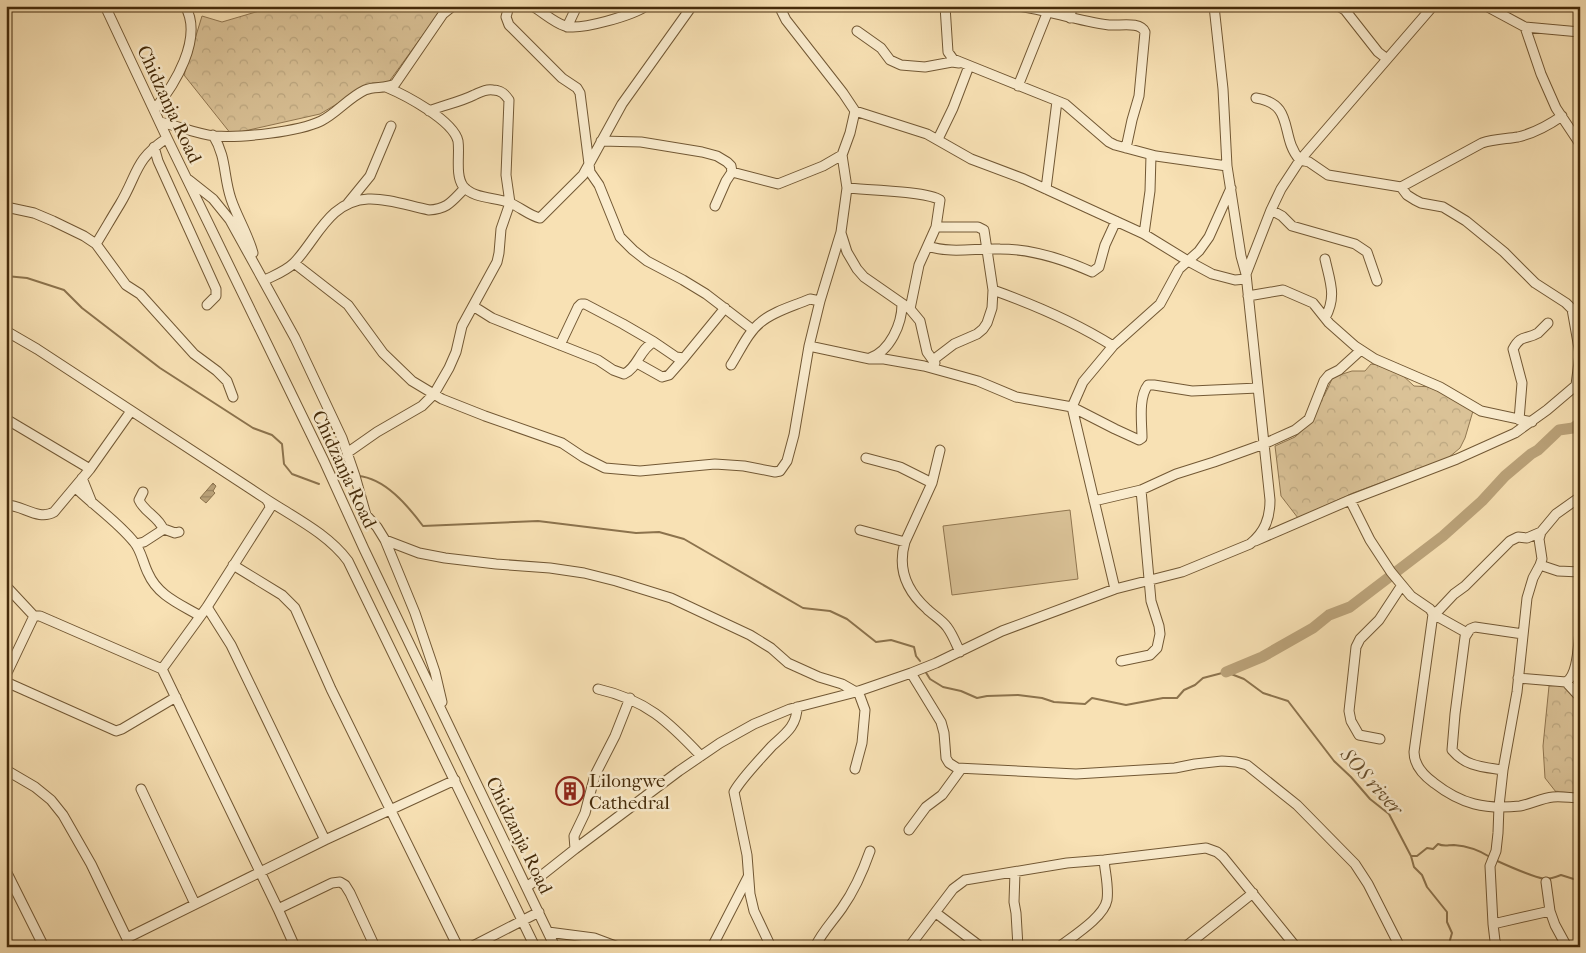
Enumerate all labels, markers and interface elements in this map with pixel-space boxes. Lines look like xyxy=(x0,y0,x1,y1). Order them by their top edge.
street label: Chidzanja Road xyxy=(132,42,206,167)
street label: Chidzanja Road xyxy=(307,407,381,532)
water label: SOS river xyxy=(1335,742,1409,821)
place label: Lilongwe Cathedral xyxy=(589,770,670,814)
street label: Chidzanja Road xyxy=(481,773,557,898)
building icon: Lilongwe Cathedral xyxy=(555,776,585,806)

